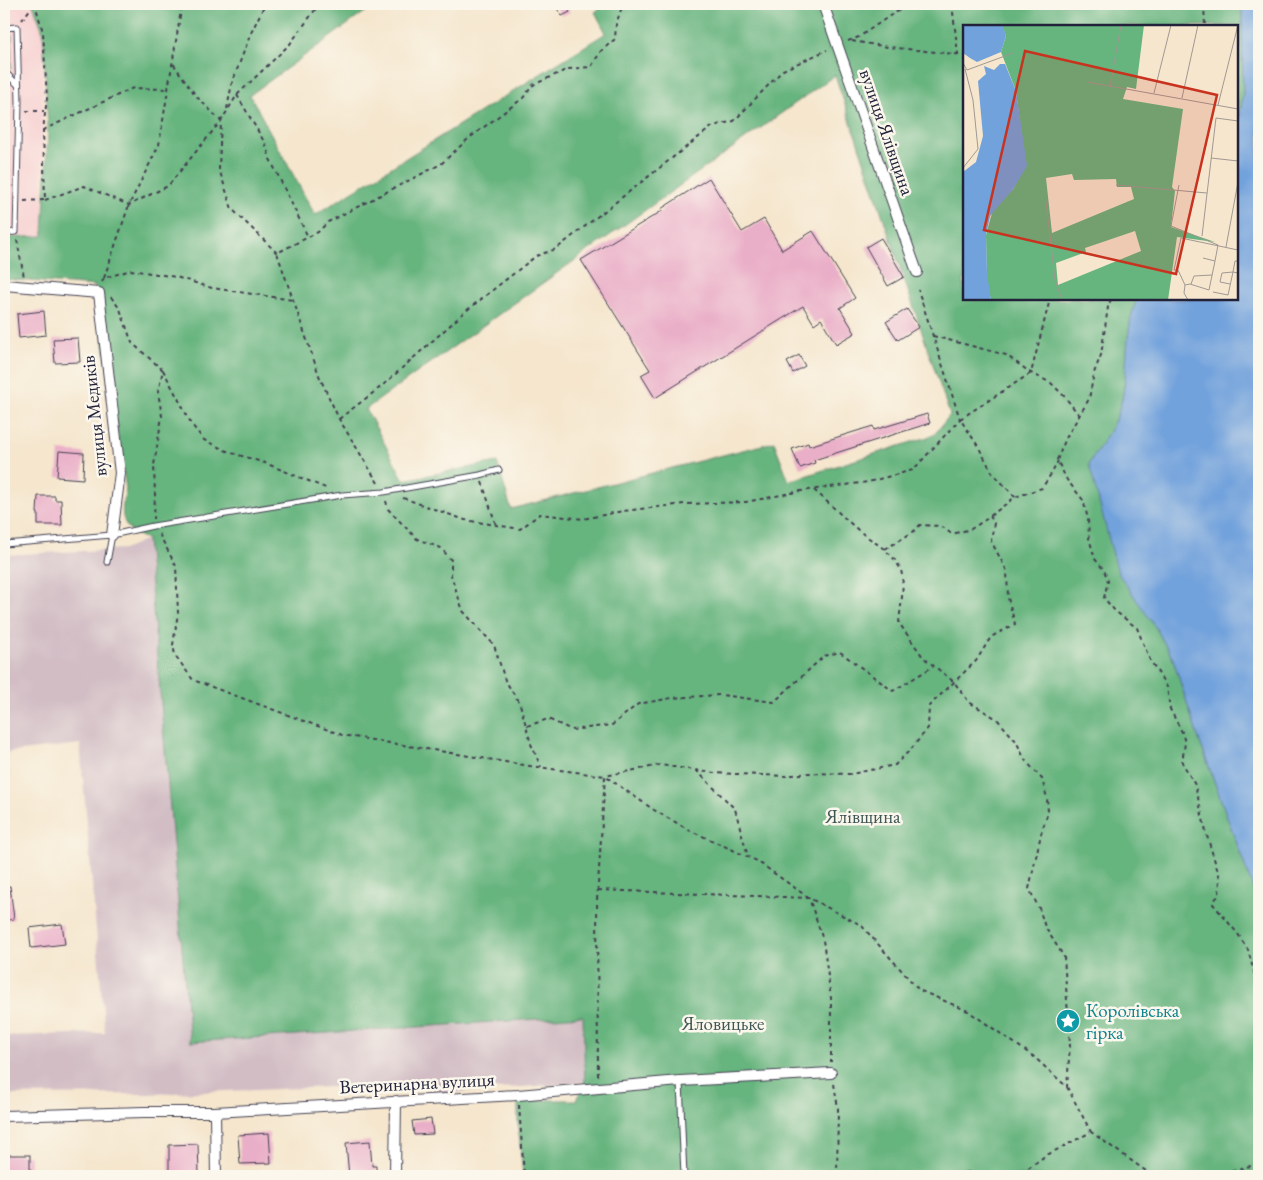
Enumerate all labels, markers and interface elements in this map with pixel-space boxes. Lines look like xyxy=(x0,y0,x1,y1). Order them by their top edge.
inset map xyxy=(963,25,1238,300)
street label: вулиця Ялівщина xyxy=(854,65,920,199)
street label: вулиця Медиків xyxy=(75,354,113,478)
park label: Ялівщина xyxy=(824,804,901,829)
place label: Королівська гірка xyxy=(1086,998,1180,1045)
place icon: Королівська гірка xyxy=(1055,1008,1081,1034)
park label: Яловицьке xyxy=(681,1011,764,1036)
street label: Ветеринарна вулиця xyxy=(339,1066,496,1100)

